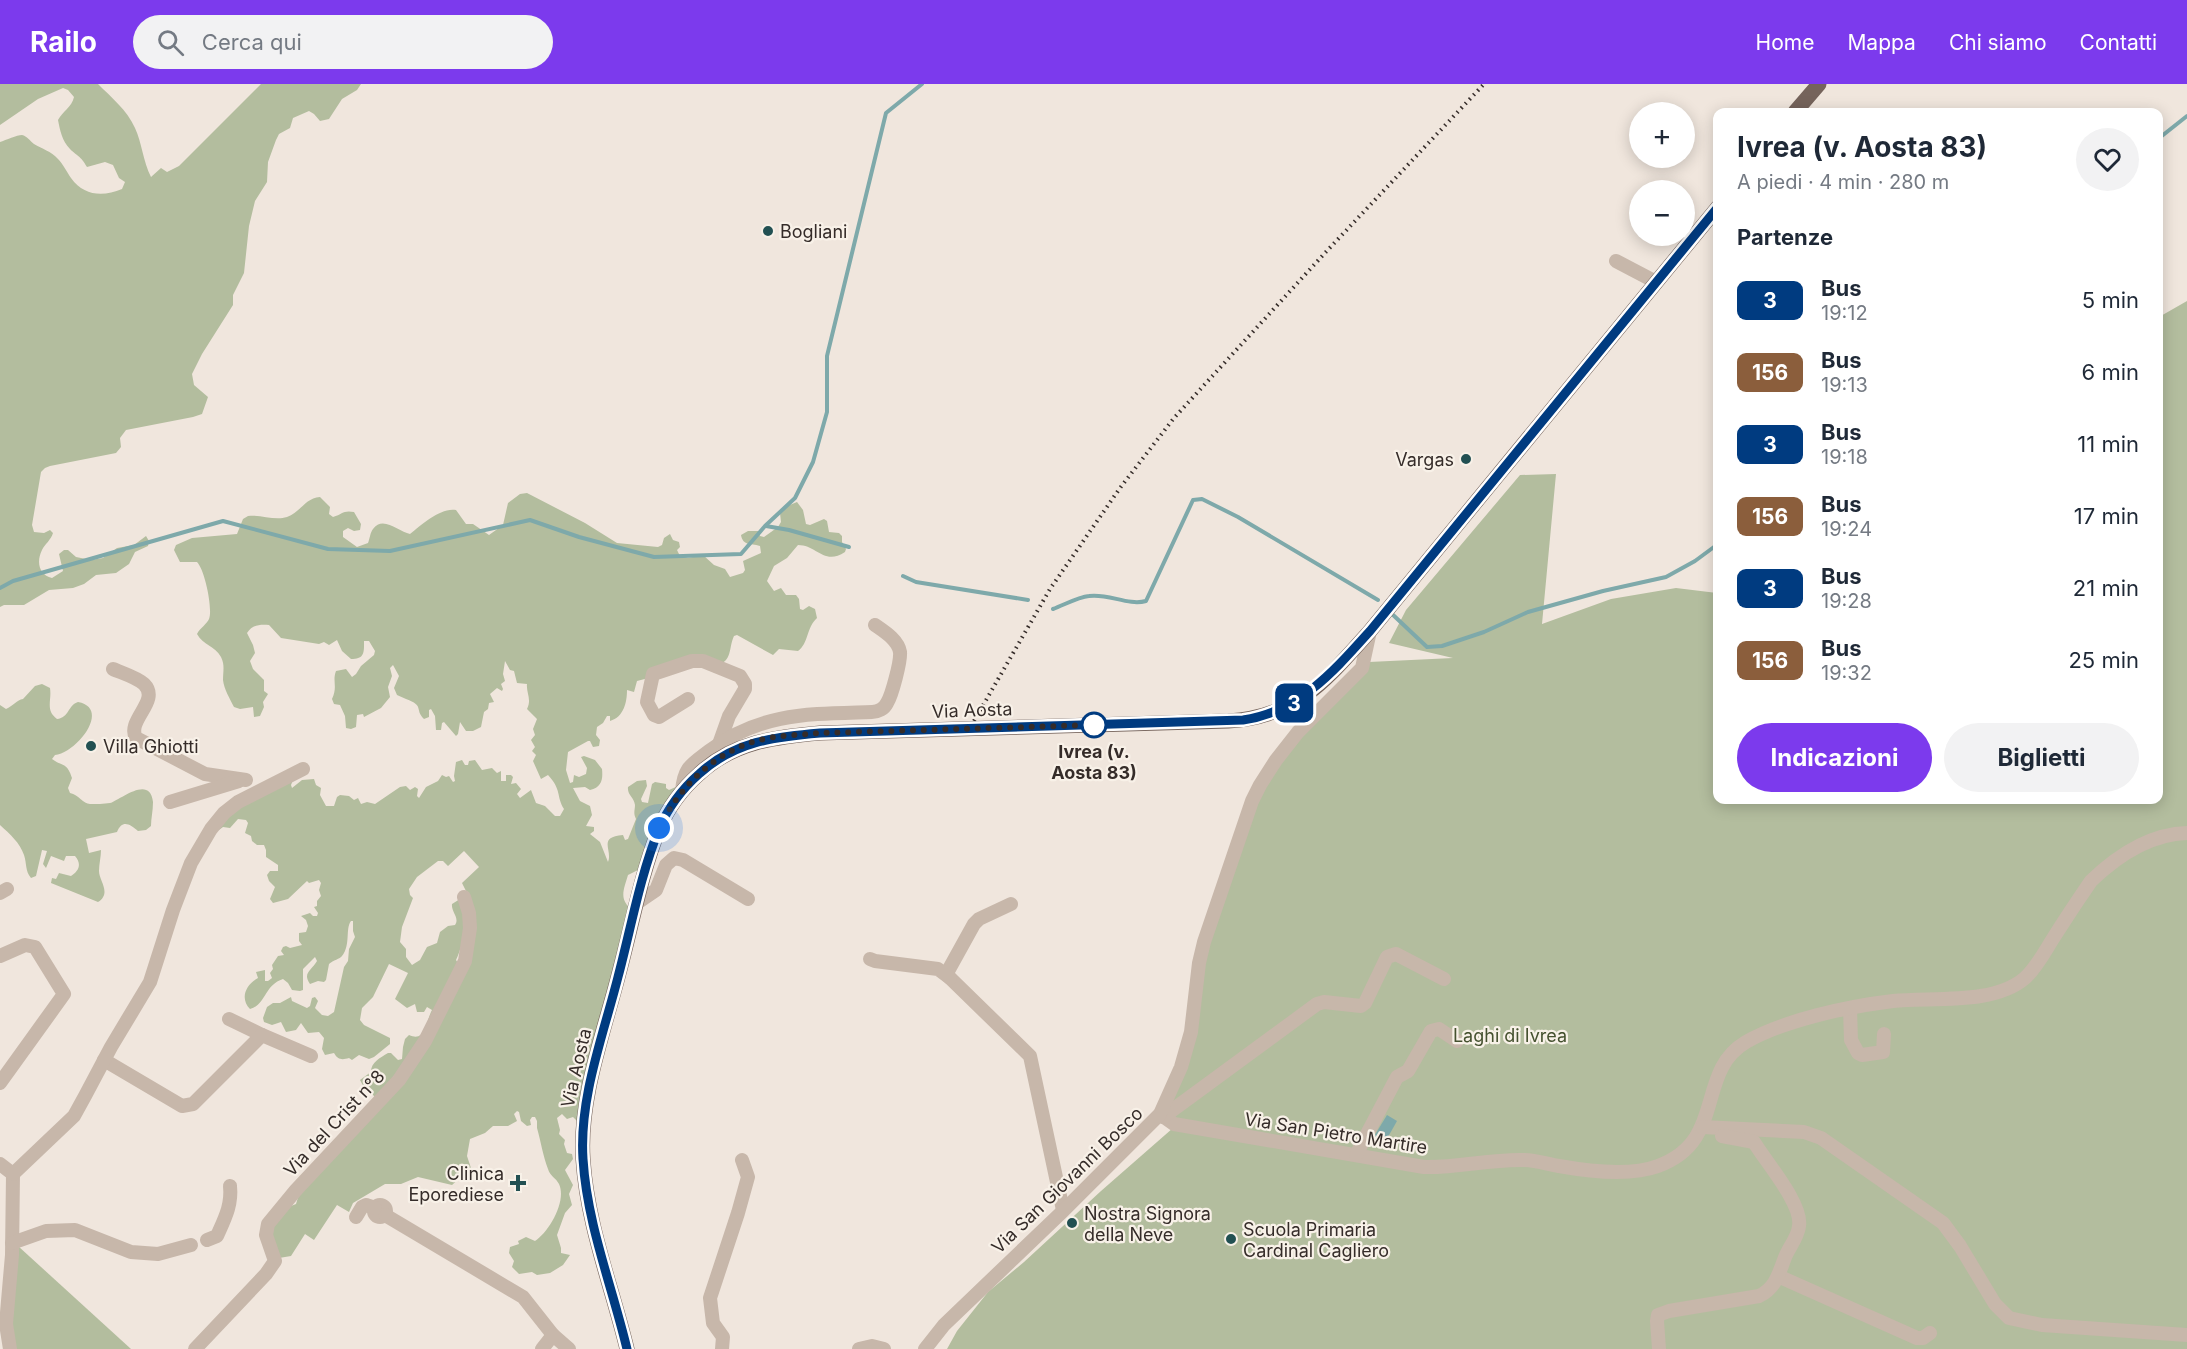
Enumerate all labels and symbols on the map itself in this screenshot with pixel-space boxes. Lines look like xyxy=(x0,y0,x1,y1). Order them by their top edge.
place label: Bogliani xyxy=(780,221,847,242)
marker: Bogliani xyxy=(761,224,775,238)
place label: Vargas xyxy=(1395,449,1454,470)
marker: Vargas xyxy=(1459,452,1473,466)
line badge: 3 xyxy=(1274,684,1314,722)
street label: Via Aosta xyxy=(931,698,1013,722)
marker: Ivrea (v. Aosta 83) xyxy=(1081,712,1107,738)
place label: Villa Ghiotti xyxy=(103,736,199,757)
marker: Villa Ghiotti xyxy=(84,739,98,753)
place label: Ivrea (v. Aosta 83) xyxy=(1051,741,1137,783)
your location xyxy=(644,813,674,843)
park label: Laghi di Ivrea xyxy=(1453,1025,1567,1046)
street label: Via Aosta xyxy=(557,1026,595,1110)
street label: Via del Crist n°8 xyxy=(279,1065,389,1181)
street label: Via San Giovanni Bosco xyxy=(987,1102,1147,1258)
street label: Via San Pietro Martire xyxy=(1243,1108,1429,1158)
place label: Clinica Eporediese xyxy=(409,1163,504,1205)
marker: Clinica Eporediese xyxy=(509,1174,527,1192)
place label: Nostra Signora della Neve xyxy=(1084,1203,1211,1245)
marker: Nostra Signora della Neve xyxy=(1065,1216,1079,1230)
place label: Scuola Primaria Cardinal Cagliero xyxy=(1243,1219,1389,1261)
marker: Scuola Primaria Cardinal Cagliero xyxy=(1224,1232,1238,1246)

